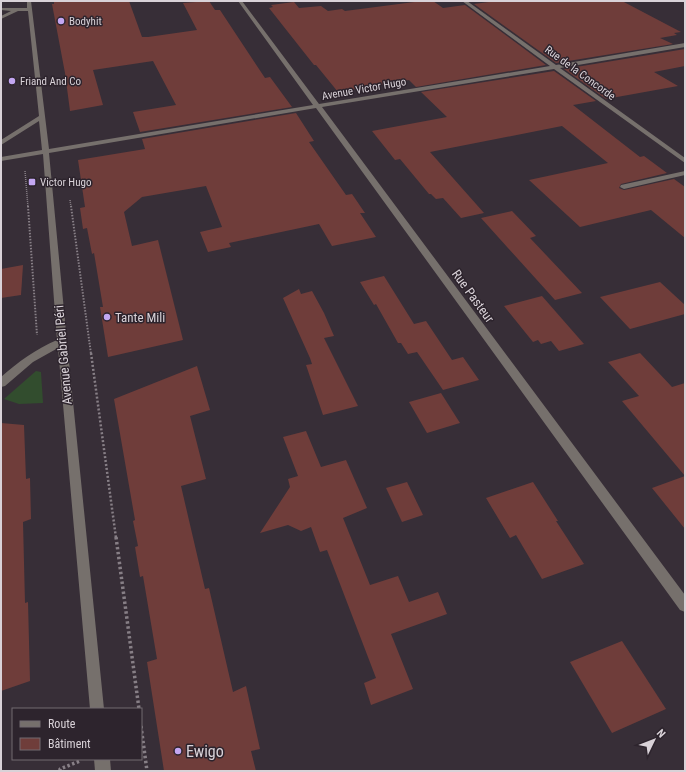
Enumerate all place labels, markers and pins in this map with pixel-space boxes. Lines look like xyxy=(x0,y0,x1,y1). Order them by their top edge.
place label: Bodyhit xyxy=(69,15,102,28)
marker: Bodyhit xyxy=(56,16,66,26)
place label: Friand And Co xyxy=(20,75,81,88)
marker: Friand And Co xyxy=(7,76,17,86)
place label: Victor Hugo xyxy=(40,176,92,189)
marker: Victor Hugo xyxy=(27,177,37,187)
place label: Tante Mili xyxy=(115,310,165,325)
marker: Tante Mili xyxy=(102,312,112,322)
place label: Ewigo xyxy=(186,742,224,761)
marker: Ewigo xyxy=(173,746,183,756)

